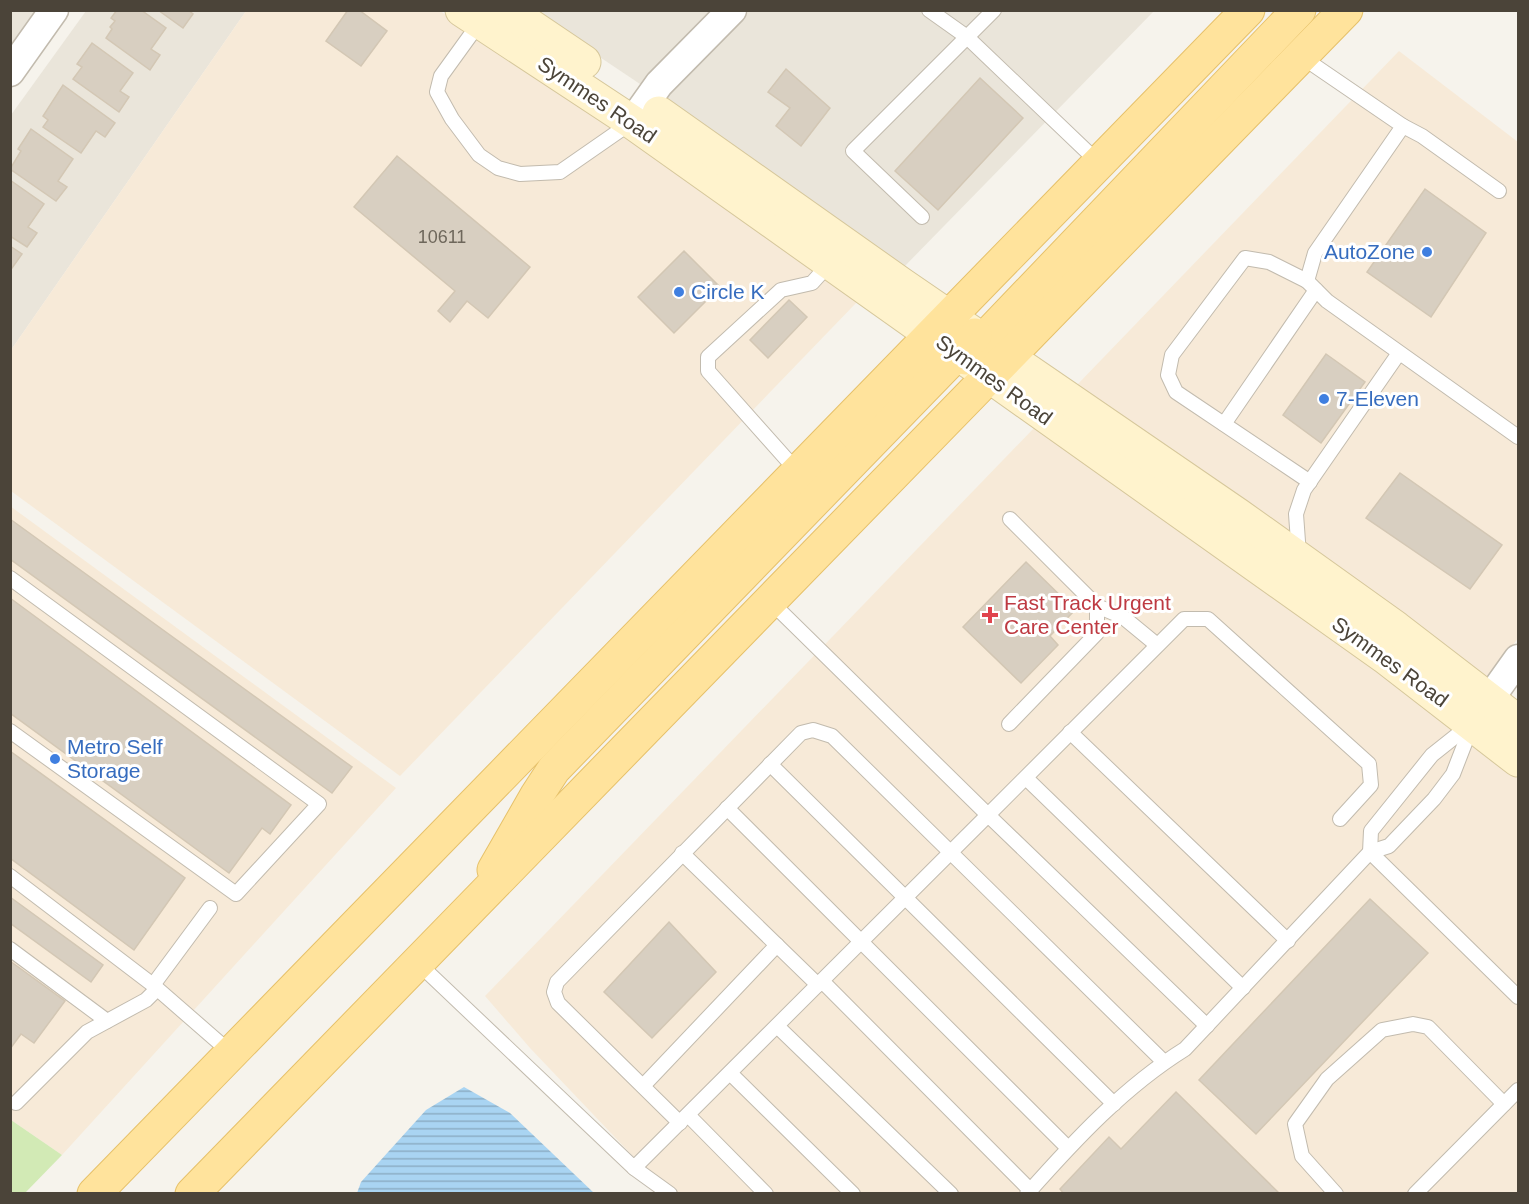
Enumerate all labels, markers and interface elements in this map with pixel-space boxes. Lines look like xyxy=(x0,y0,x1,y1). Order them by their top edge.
street label: Symmes Road xyxy=(534,52,661,148)
house number: 10611 xyxy=(418,227,466,247)
place label: AutoZone xyxy=(1324,240,1415,263)
marker: AutoZone xyxy=(1420,245,1434,259)
place label: Circle K xyxy=(691,280,765,303)
marker: Circle K xyxy=(672,285,686,299)
street label: Symmes Road xyxy=(932,330,1057,429)
place label: 7-Eleven xyxy=(1336,387,1419,410)
marker: 7-Eleven xyxy=(1317,392,1331,406)
place label: Fast Track Urgent Care Center xyxy=(1004,591,1171,638)
marker: Fast Track Urgent Care Center xyxy=(981,606,999,624)
street label: Symmes Road xyxy=(1328,612,1453,711)
place label: Metro Self Storage xyxy=(67,735,163,782)
marker: Metro Self Storage xyxy=(48,752,62,766)

